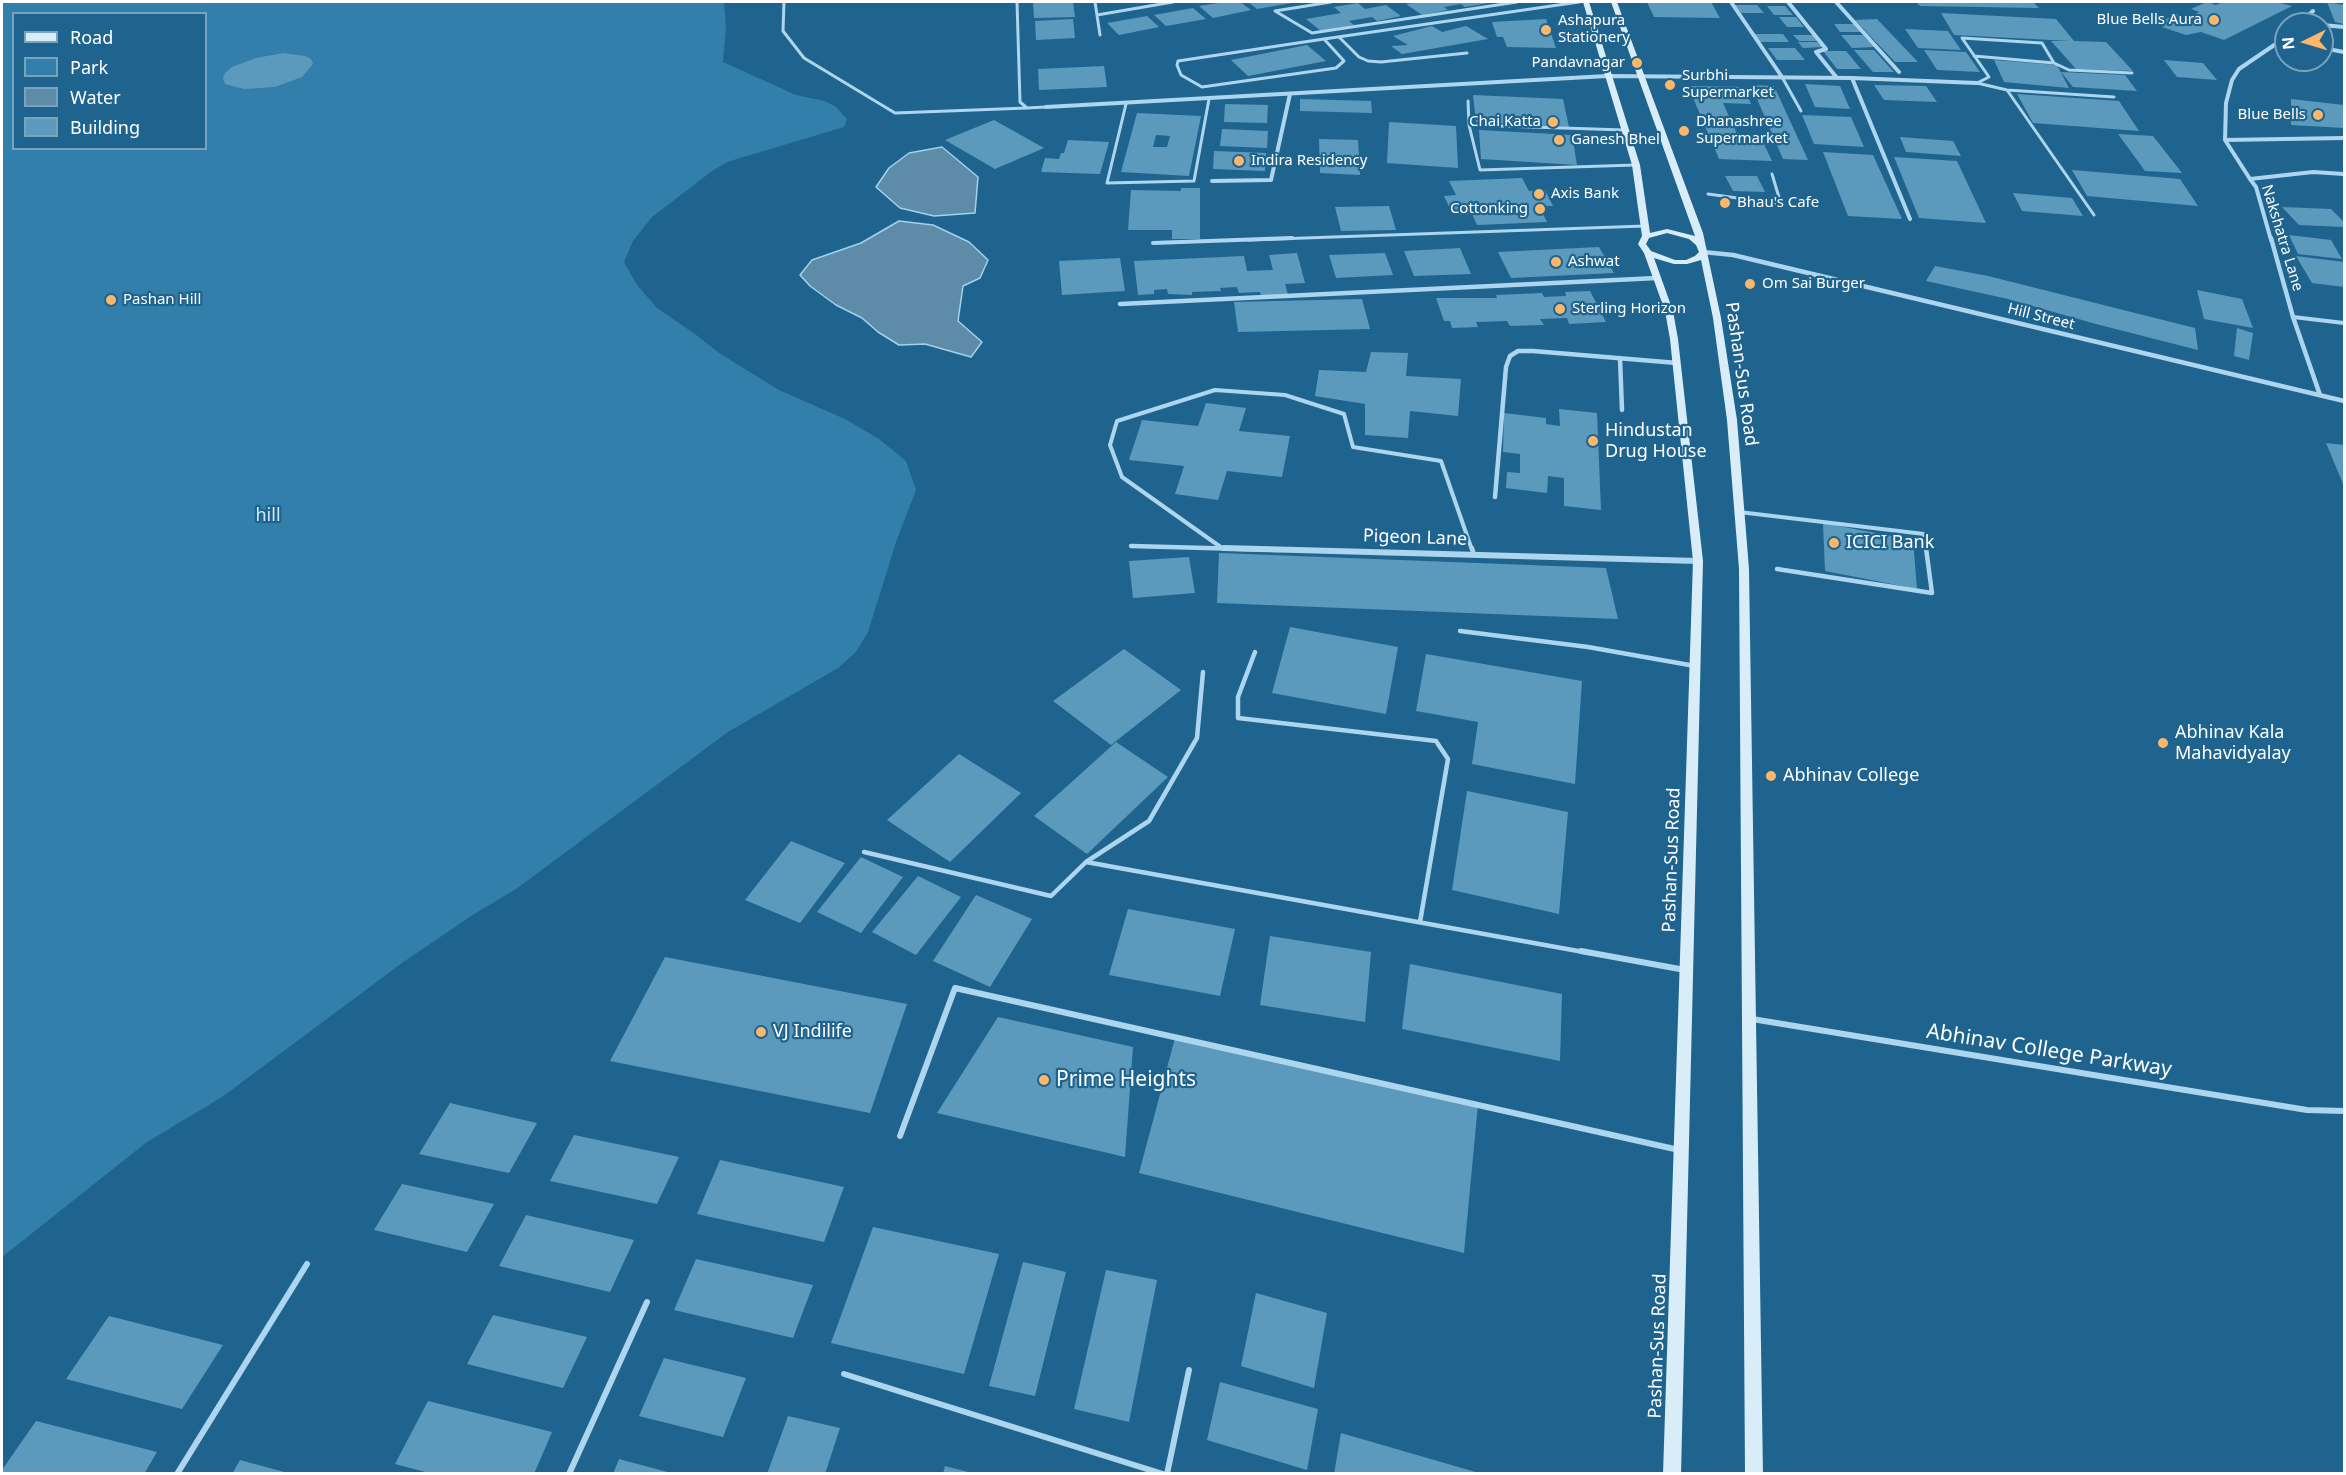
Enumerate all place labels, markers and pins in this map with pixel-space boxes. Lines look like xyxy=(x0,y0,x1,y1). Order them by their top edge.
place label: Blue Bells Aura xyxy=(2097,11,2202,29)
place label: Ashapura Stationery xyxy=(1558,12,1630,47)
marker: Blue Bells Aura xyxy=(2207,13,2221,27)
marker: Ashapura Stationery xyxy=(1539,23,1553,37)
place label: Pandavnagar xyxy=(1531,54,1625,72)
marker: Pandavnagar xyxy=(1630,56,1644,70)
place label: Surbhi Supermarket xyxy=(1682,67,1774,102)
marker: Surbhi Supermarket xyxy=(1663,78,1677,92)
place label: Blue Bells xyxy=(2238,106,2306,124)
marker: Blue Bells xyxy=(2311,108,2325,122)
place label: Chai Katta xyxy=(1469,113,1541,131)
place label: Dhanashree Supermarket xyxy=(1696,113,1788,148)
marker: Chai Katta xyxy=(1546,115,1560,129)
marker: Dhanashree Supermarket xyxy=(1677,124,1691,138)
place label: Ganesh Bhel xyxy=(1571,131,1660,149)
marker: Ganesh Bhel xyxy=(1552,133,1566,147)
place label: Indira Residency xyxy=(1251,152,1367,170)
marker: Indira Residency xyxy=(1232,154,1246,168)
place label: Axis Bank xyxy=(1551,185,1619,203)
marker: Axis Bank xyxy=(1532,187,1546,201)
place label: Bhau's Cafe xyxy=(1737,194,1819,212)
marker: Bhau's Cafe xyxy=(1718,196,1732,210)
place label: Cottonking xyxy=(1450,200,1528,218)
marker: Cottonking xyxy=(1533,202,1547,216)
place label: Ashwat xyxy=(1568,253,1620,271)
marker: Ashwat xyxy=(1549,255,1563,269)
place label: Om Sai Burger xyxy=(1762,275,1865,293)
marker: Om Sai Burger xyxy=(1743,277,1757,291)
place label: Pashan Hill xyxy=(123,291,201,309)
marker: Pashan Hill xyxy=(104,293,118,307)
place label: Sterling Horizon xyxy=(1572,300,1686,318)
marker: Sterling Horizon xyxy=(1553,302,1567,316)
place label: Hindustan Drug House xyxy=(1605,420,1707,462)
marker: Hindustan Drug House xyxy=(1586,434,1600,448)
place label: ICICI Bank xyxy=(1846,532,1934,554)
marker: ICICI Bank xyxy=(1827,536,1841,550)
place label: Abhinav Kala Mahavidyalay xyxy=(2175,722,2291,764)
marker: Abhinav Kala Mahavidyalay xyxy=(2156,736,2170,750)
place label: Abhinav College xyxy=(1783,765,1919,787)
marker: Abhinav College xyxy=(1764,769,1778,783)
place label: VJ Indilife xyxy=(773,1021,852,1043)
marker: VJ Indilife xyxy=(754,1025,768,1039)
place label: Prime Heights xyxy=(1056,1067,1196,1093)
marker: Prime Heights xyxy=(1037,1073,1051,1087)

